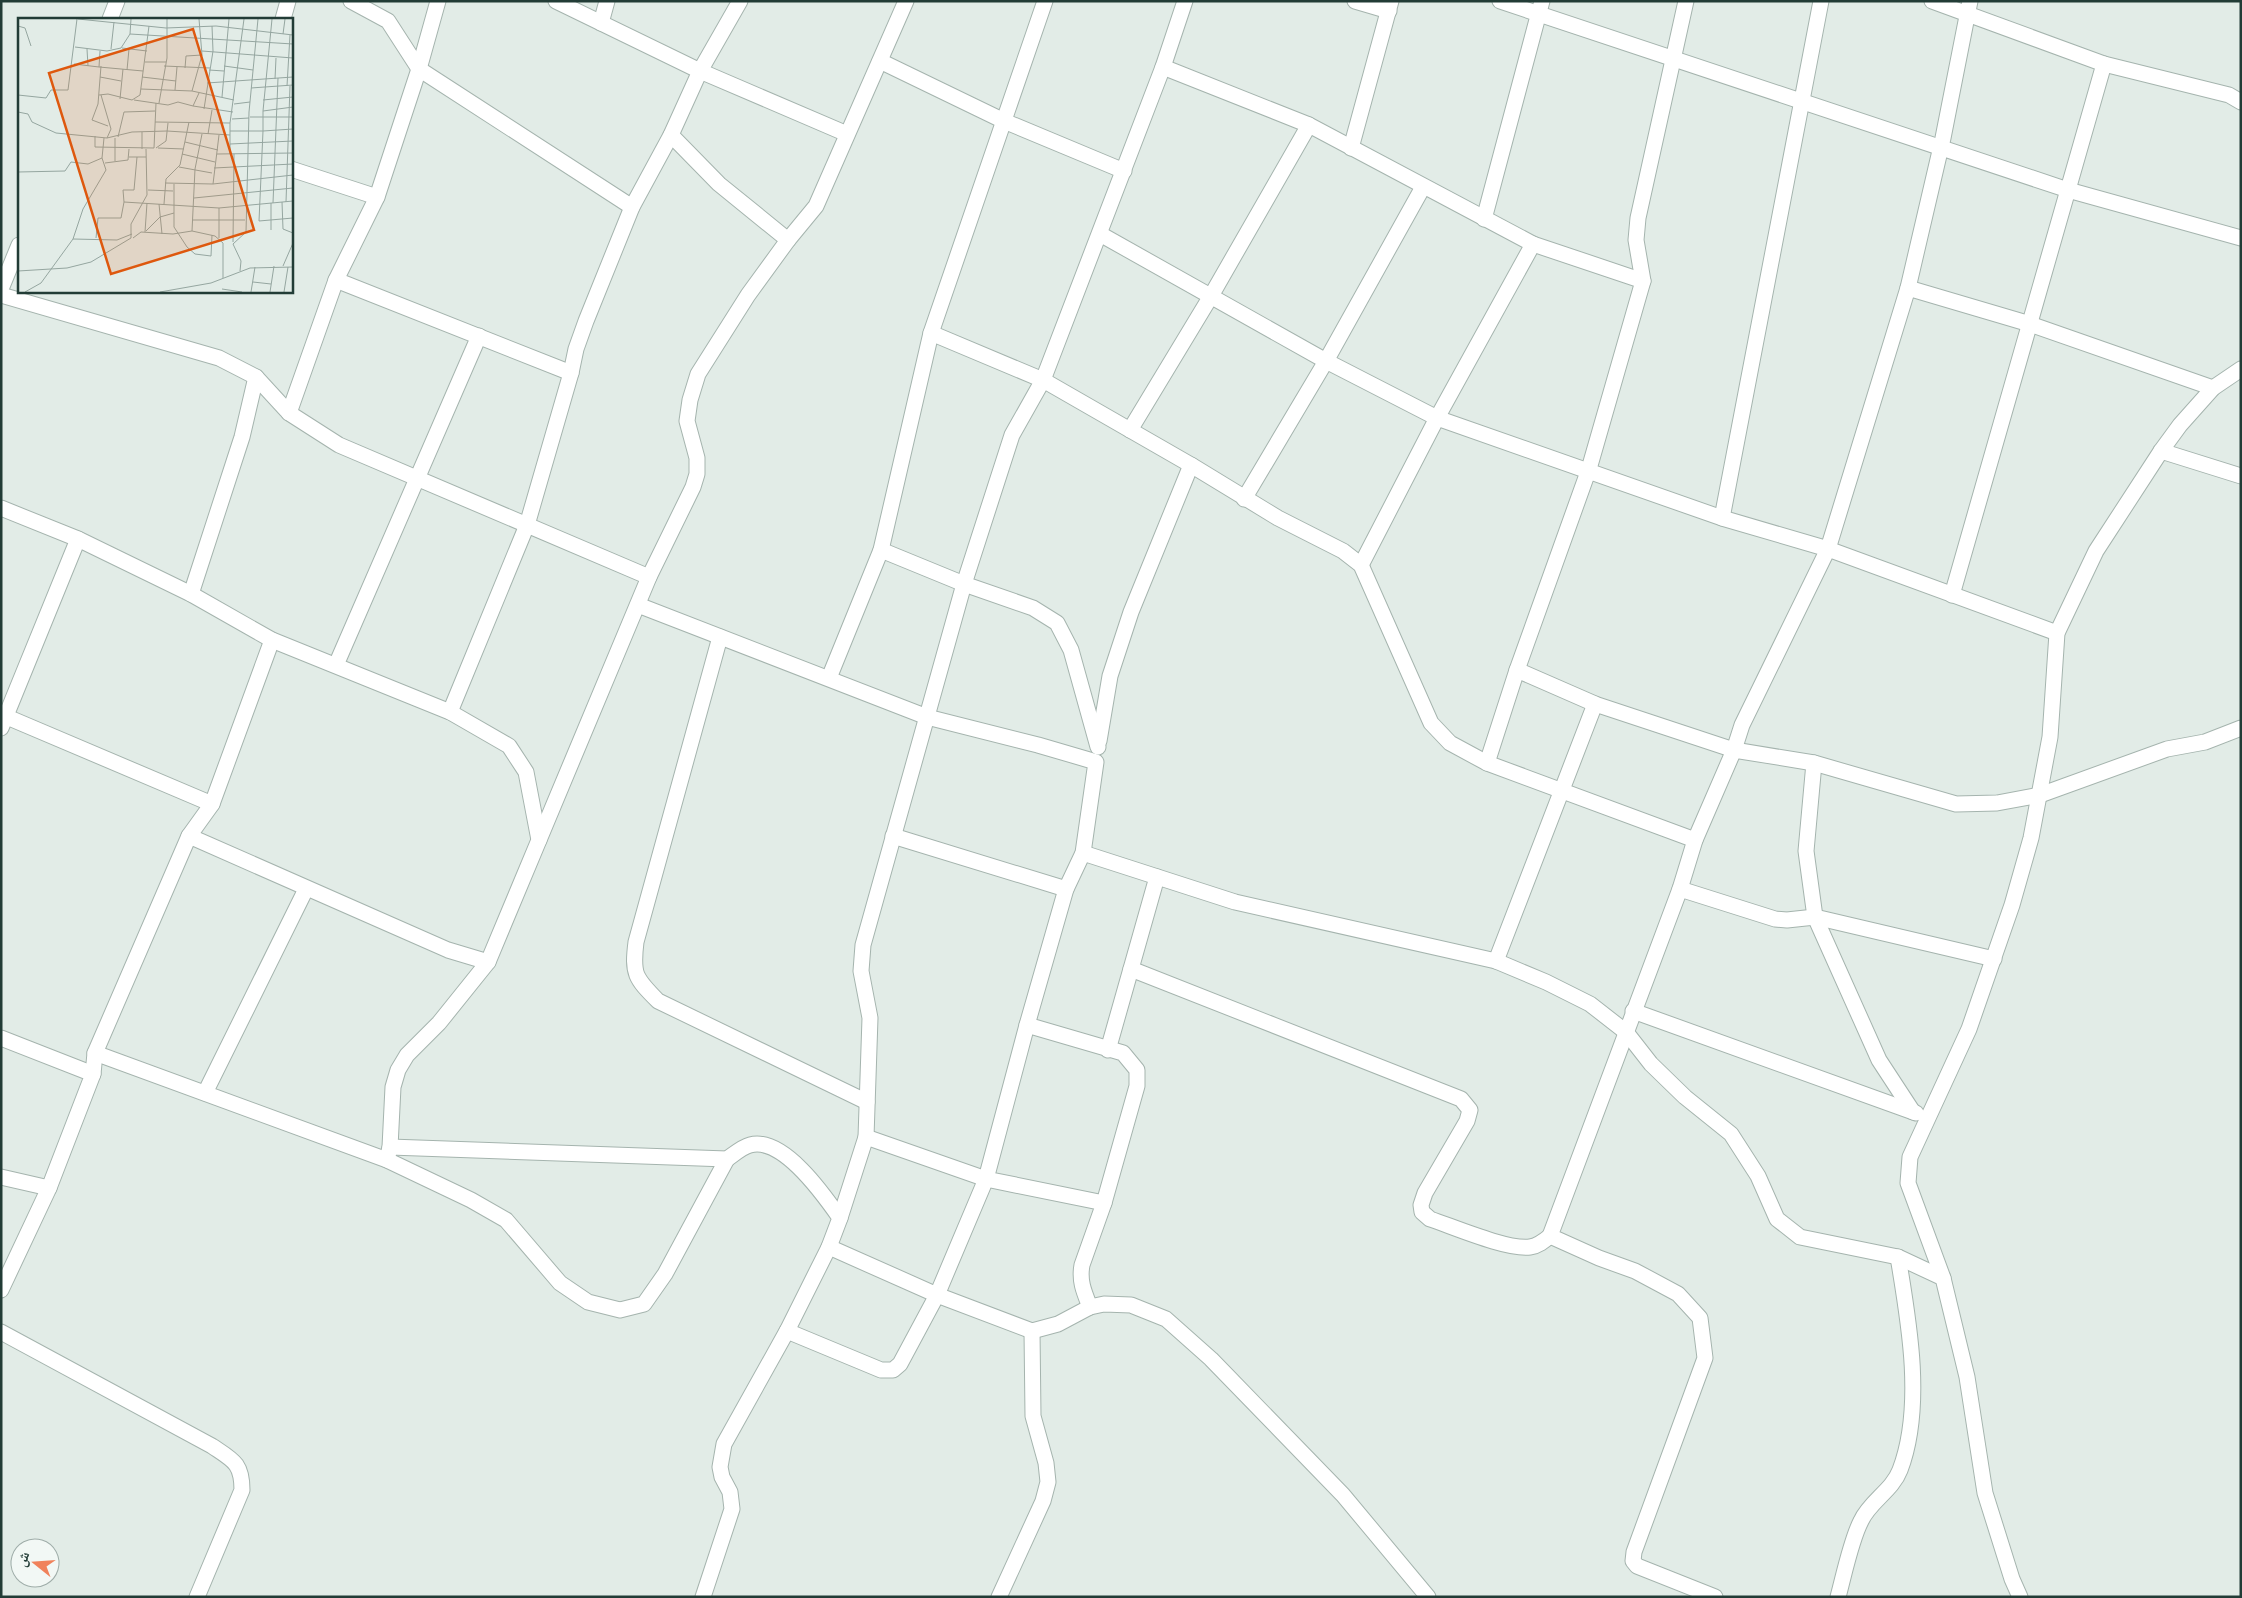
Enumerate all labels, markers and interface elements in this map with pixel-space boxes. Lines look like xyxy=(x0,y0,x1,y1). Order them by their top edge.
inset map xyxy=(18,18,292,292)
north arrow xyxy=(10,1538,60,1588)
text: ش xyxy=(12,1549,34,1569)

